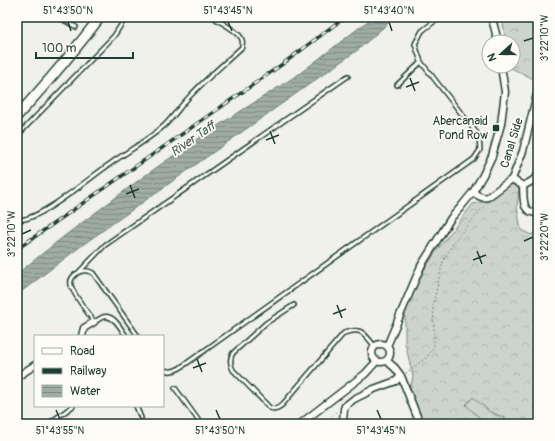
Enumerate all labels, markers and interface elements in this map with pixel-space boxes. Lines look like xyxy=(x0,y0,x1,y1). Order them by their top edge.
text: 51°43'50"N xyxy=(43,5,93,17)
text: 51°43'45"N xyxy=(203,5,253,17)
text: 51°43'40"N xyxy=(364,5,414,17)
text: 3°22'10"W xyxy=(539,14,551,61)
scale bar xyxy=(36,34,133,60)
north arrow xyxy=(481,34,521,74)
text: 100 m xyxy=(42,41,77,56)
text: N xyxy=(485,51,500,63)
place label: Abercanaid Pond Row xyxy=(432,114,488,143)
street label: Canal Side xyxy=(497,116,527,170)
water label: River Taff xyxy=(168,117,220,160)
marker: Abercanaid Pond Row xyxy=(491,123,501,133)
text: 3°22'10"W xyxy=(6,210,18,257)
text: 3°22'20"W xyxy=(539,212,551,261)
legend xyxy=(34,335,164,407)
text: Road xyxy=(70,344,95,359)
text: Railway xyxy=(70,364,106,379)
text: Water xyxy=(70,384,101,399)
text: 51°43'55"N xyxy=(36,425,85,437)
text: 51°43'50"N xyxy=(195,425,245,437)
text: 51°43'45"N xyxy=(356,425,406,437)

